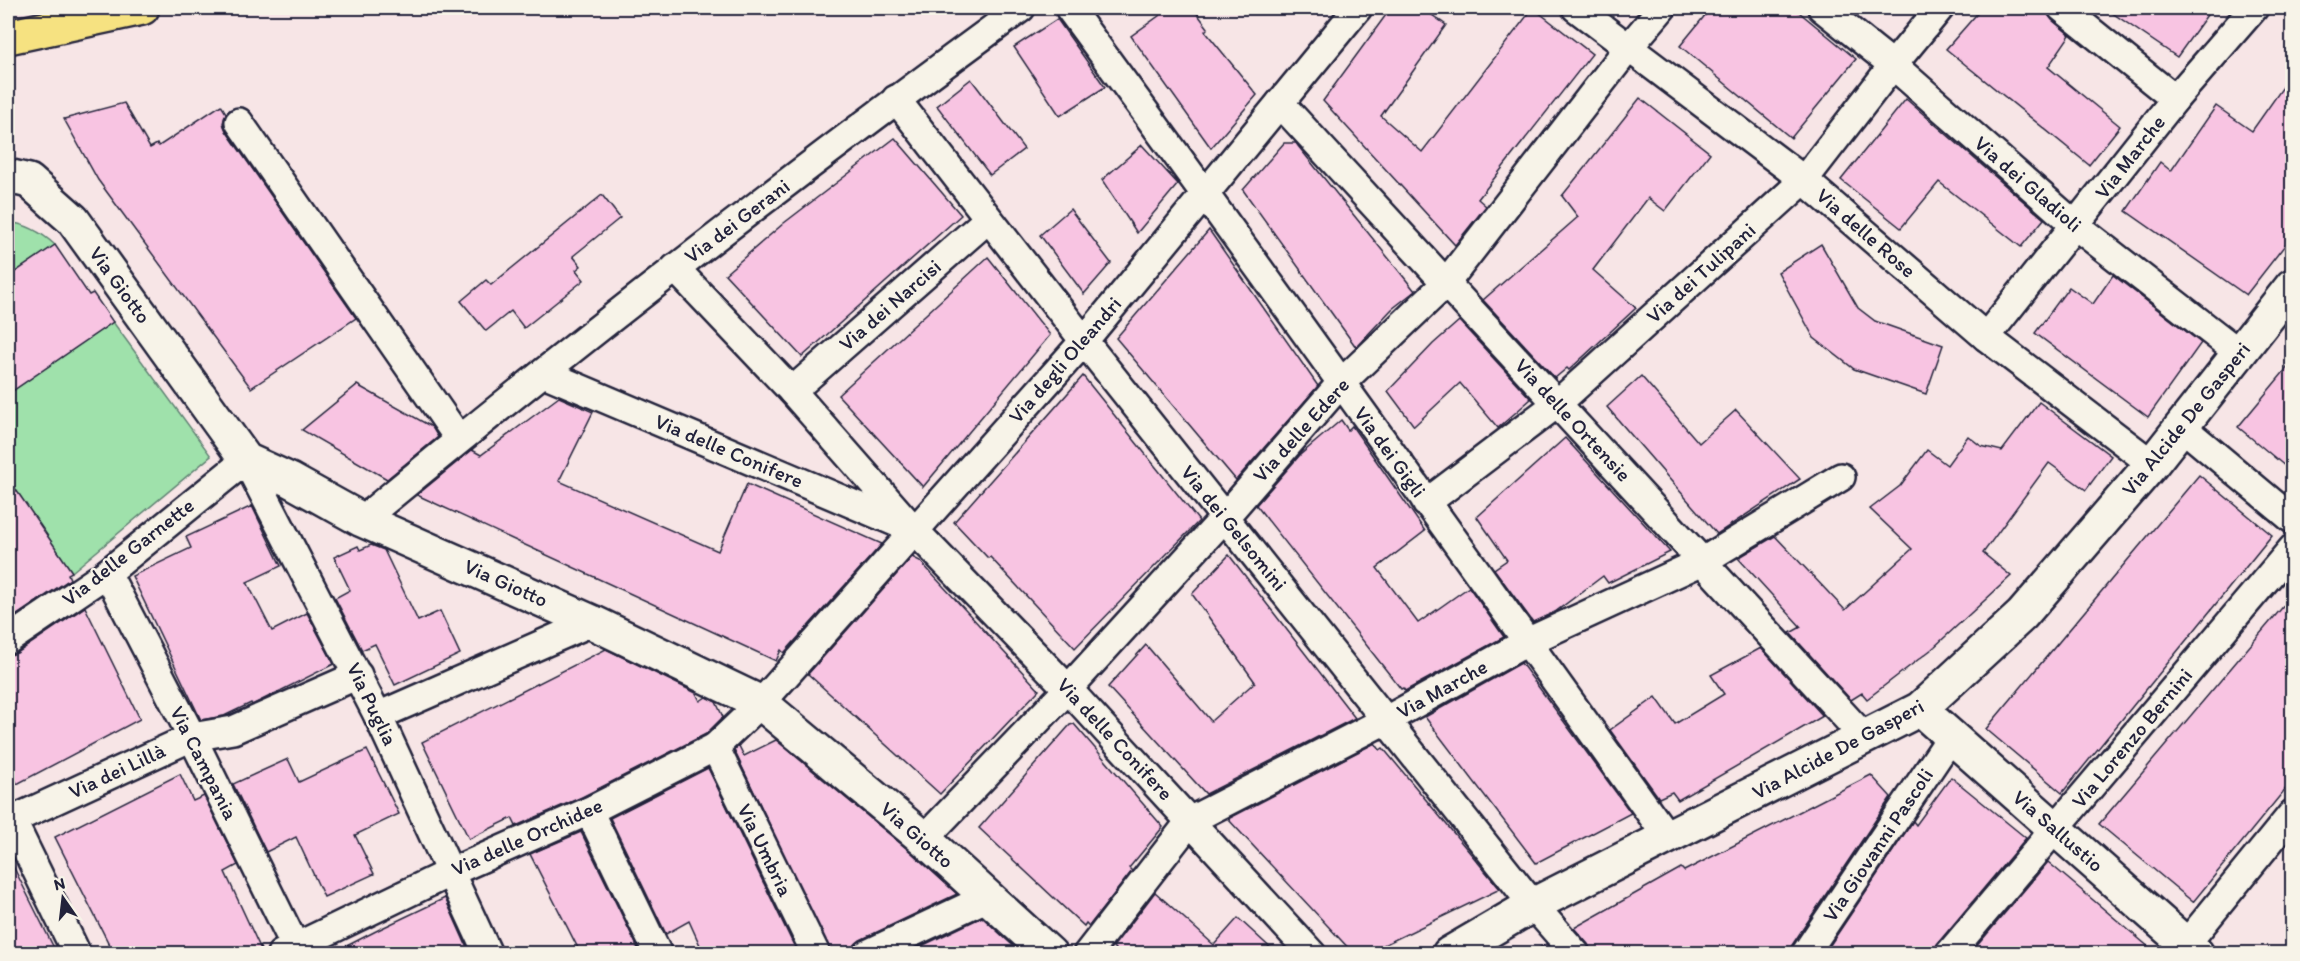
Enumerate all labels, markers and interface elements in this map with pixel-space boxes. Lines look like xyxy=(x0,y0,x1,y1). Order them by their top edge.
street label: Via Marche xyxy=(2089,110,2170,204)
street label: Via dei Gladioli xyxy=(1969,130,2087,237)
street label: Via dei Gerani xyxy=(679,173,794,268)
street label: Via delle Rose xyxy=(1811,183,1921,283)
street label: Via dei Tulipani xyxy=(1641,217,1760,328)
street label: Via Giotto xyxy=(84,241,157,328)
street label: Via dei Narcisi xyxy=(834,254,946,356)
street label: Via degli Oleandri xyxy=(1003,291,1126,428)
street label: Via Alcide De Gasperi xyxy=(2116,337,2255,501)
street label: Via delle Ortensie xyxy=(1510,353,1637,486)
street label: Via delle Edere xyxy=(1247,372,1354,487)
street label: Via dei Gigli xyxy=(1349,401,1432,502)
street label: Via delle Conifere xyxy=(651,408,807,493)
street label: Via dei Gelsomini xyxy=(1176,460,1293,596)
street label: Via delle Garnette xyxy=(57,492,199,611)
street label: Via Giotto xyxy=(460,553,552,612)
street label: Via Marche xyxy=(1392,653,1491,724)
street label: Via Puglia xyxy=(342,658,403,749)
street label: Via Lorenzo Bernini xyxy=(2066,663,2197,813)
street label: Via delle Conifere xyxy=(1052,672,1179,805)
street label: Via Alcide De Gasperi xyxy=(1748,693,1928,804)
street label: Via Campania xyxy=(165,702,244,824)
street label: Via dei Lillà xyxy=(65,737,169,804)
street label: Via Giovanni Pascoli xyxy=(1817,763,1938,926)
street label: Via Sallustio xyxy=(2008,784,2109,877)
street label: Via delle Orchidee xyxy=(447,792,606,881)
street label: Via Giotto xyxy=(876,796,959,873)
street label: Via Umbria xyxy=(732,799,799,900)
north arrow xyxy=(33,868,93,928)
text: N xyxy=(52,873,67,894)

